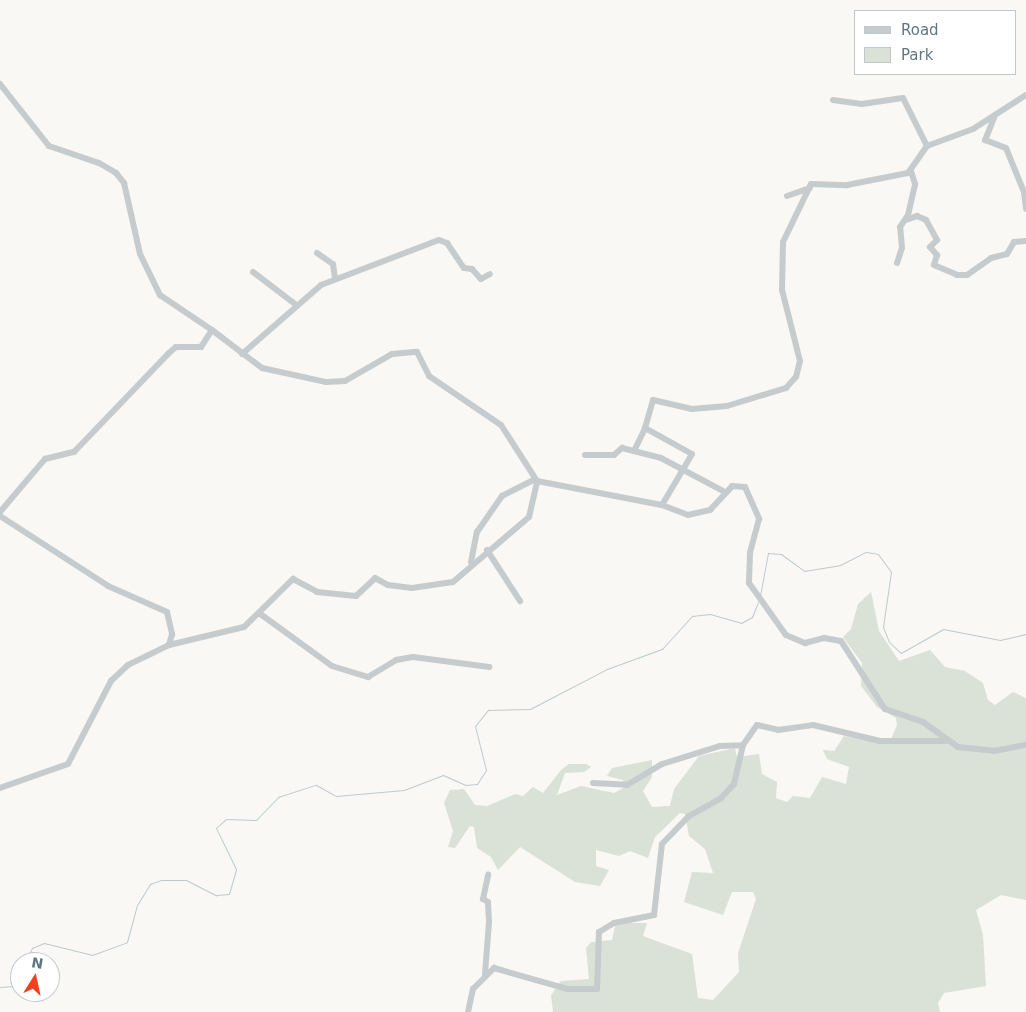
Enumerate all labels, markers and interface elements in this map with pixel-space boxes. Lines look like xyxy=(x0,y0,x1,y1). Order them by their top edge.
legend xyxy=(854,10,1016,75)
text: Road xyxy=(901,21,939,39)
text: Park xyxy=(901,46,933,64)
north arrow xyxy=(10,952,60,1002)
text: N xyxy=(30,954,45,972)

